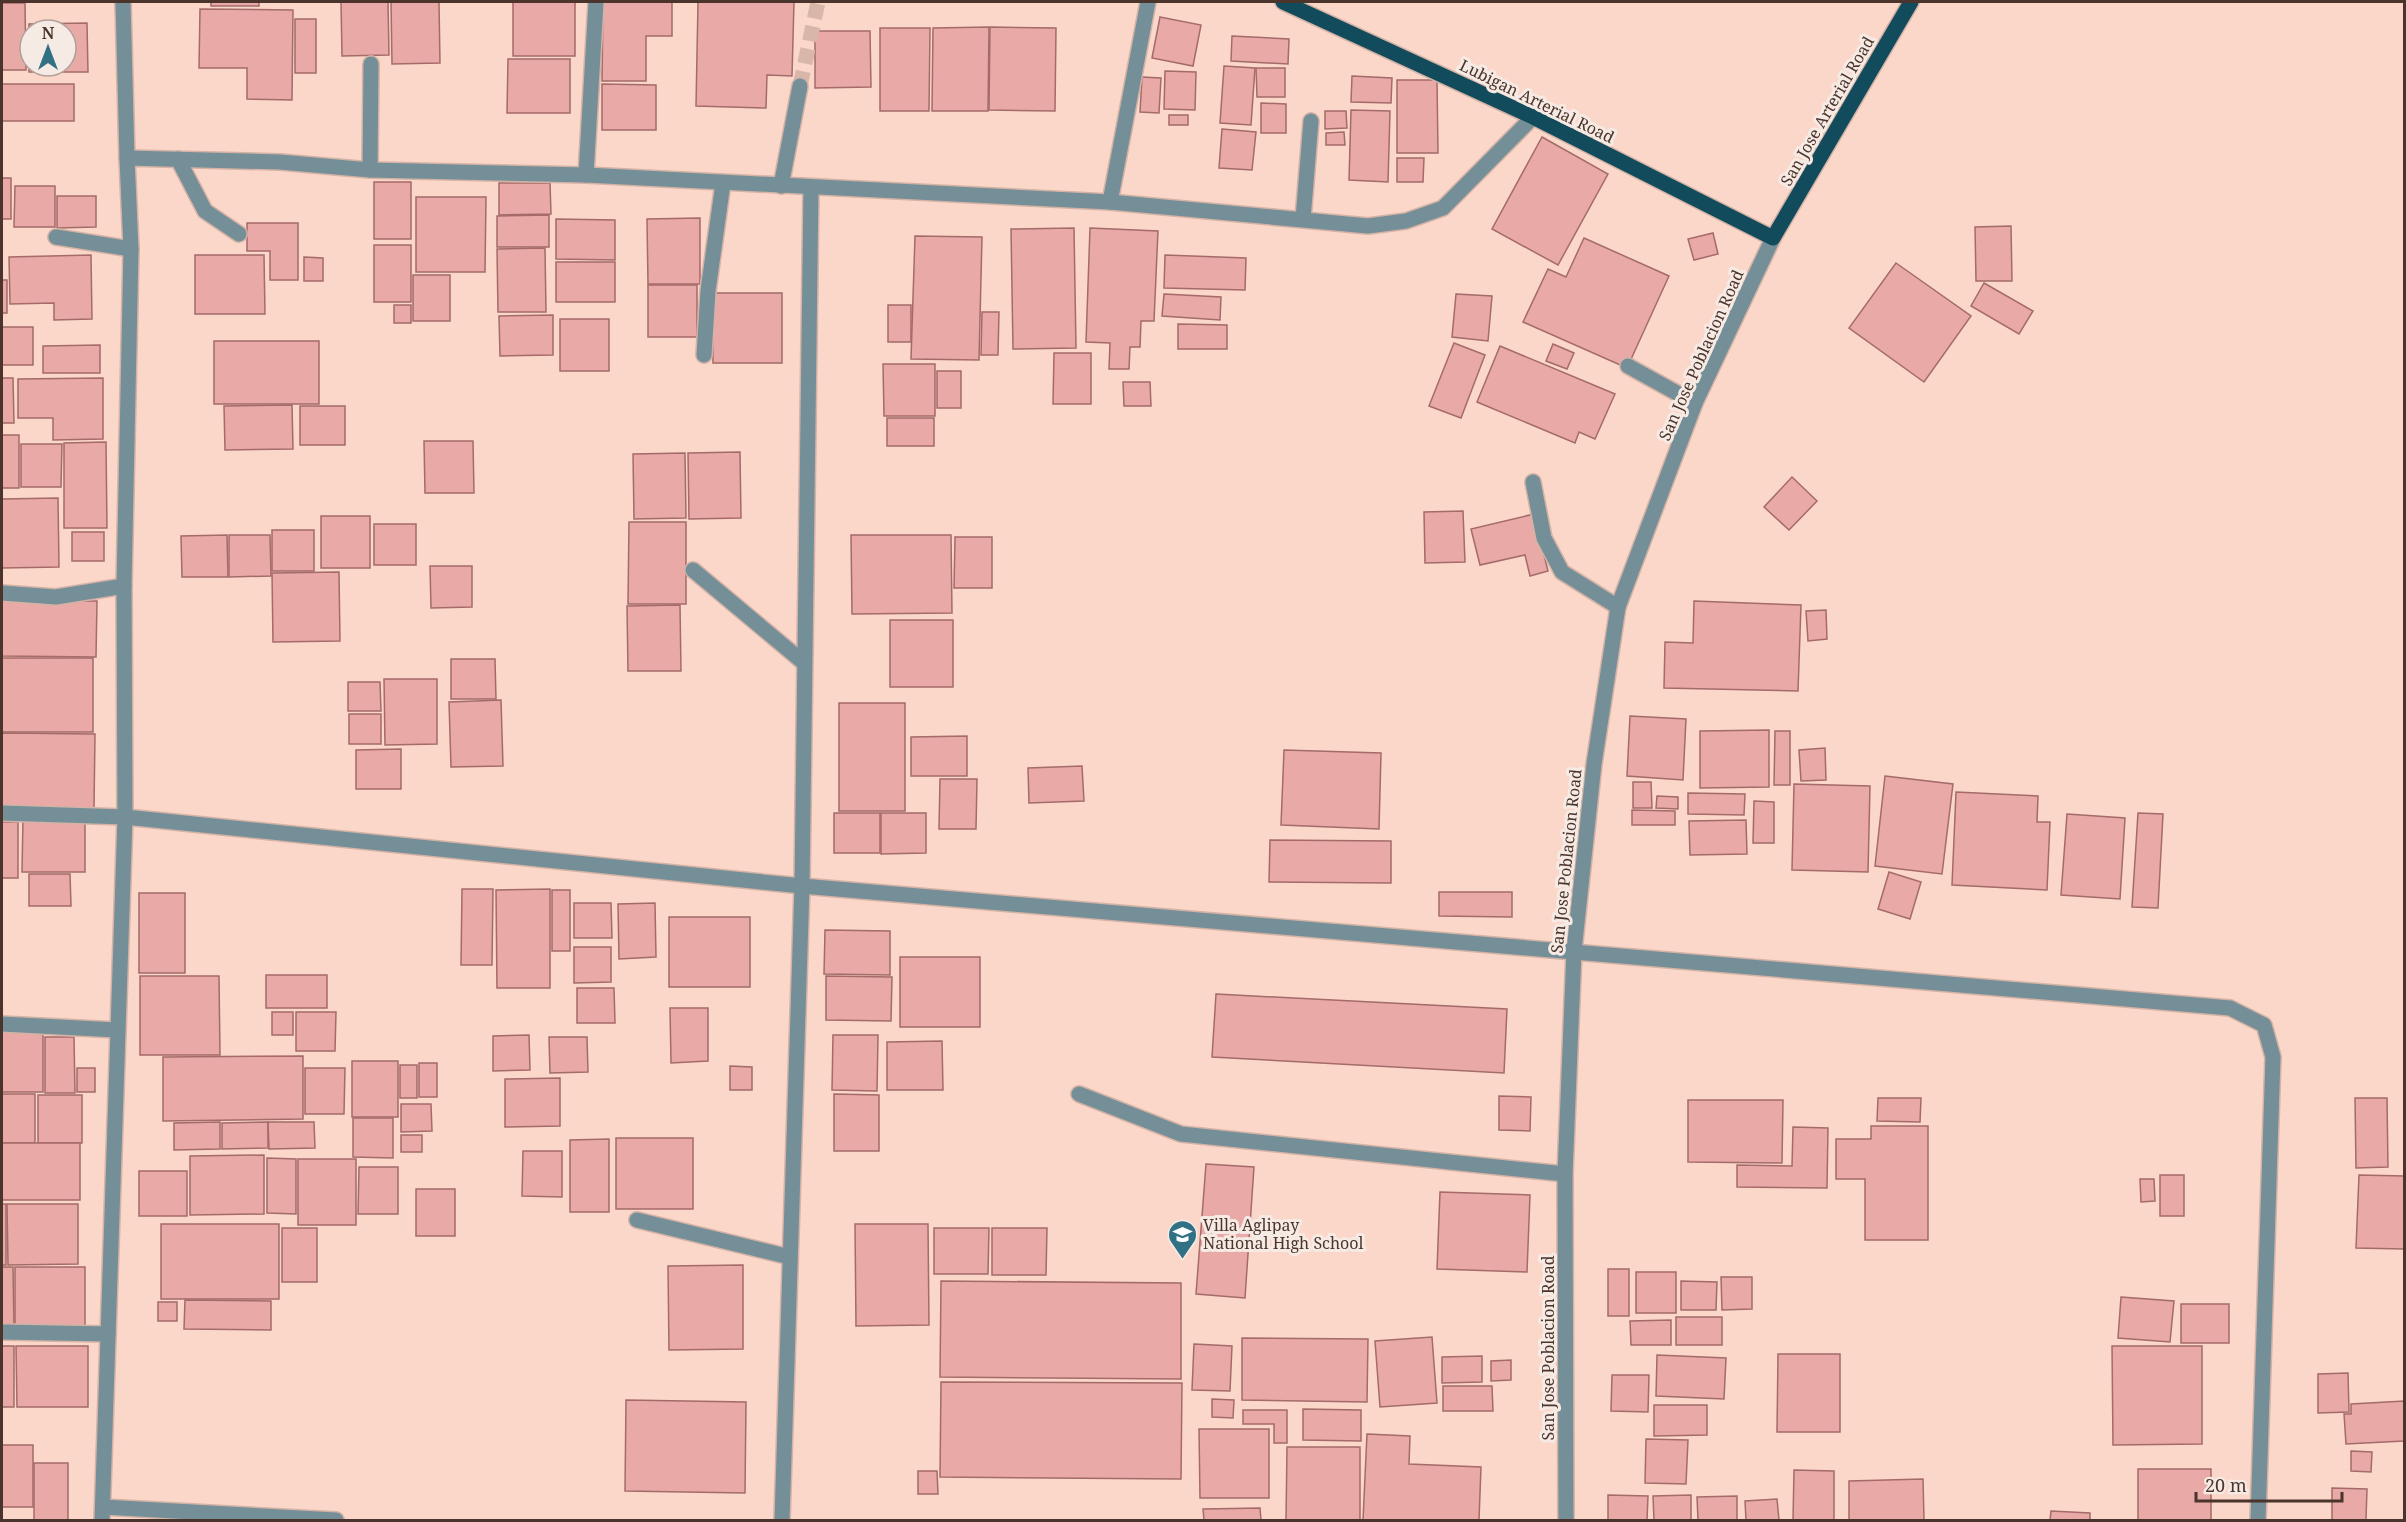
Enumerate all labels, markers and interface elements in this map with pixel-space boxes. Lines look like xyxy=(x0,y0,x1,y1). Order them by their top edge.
north arrow xyxy=(18,18,78,78)
text: N xyxy=(42,22,55,44)
street label: San Jose Arterial Road xyxy=(1775,32,1879,190)
street label: Lubigan Arterial Road xyxy=(1456,54,1618,148)
street label: San Jose Poblacion Road xyxy=(1653,266,1749,444)
street label: San Jose Poblacion Road xyxy=(1545,768,1587,954)
place label: Villa Aglipay National High School xyxy=(1203,1214,1364,1254)
school or university icon: Villa Aglipay National High School xyxy=(1166,1218,1198,1260)
street label: San Jose Poblacion Road xyxy=(1537,1255,1559,1441)
scale bar xyxy=(2196,1465,2342,1503)
text: 20 m xyxy=(2205,1473,2247,1497)

